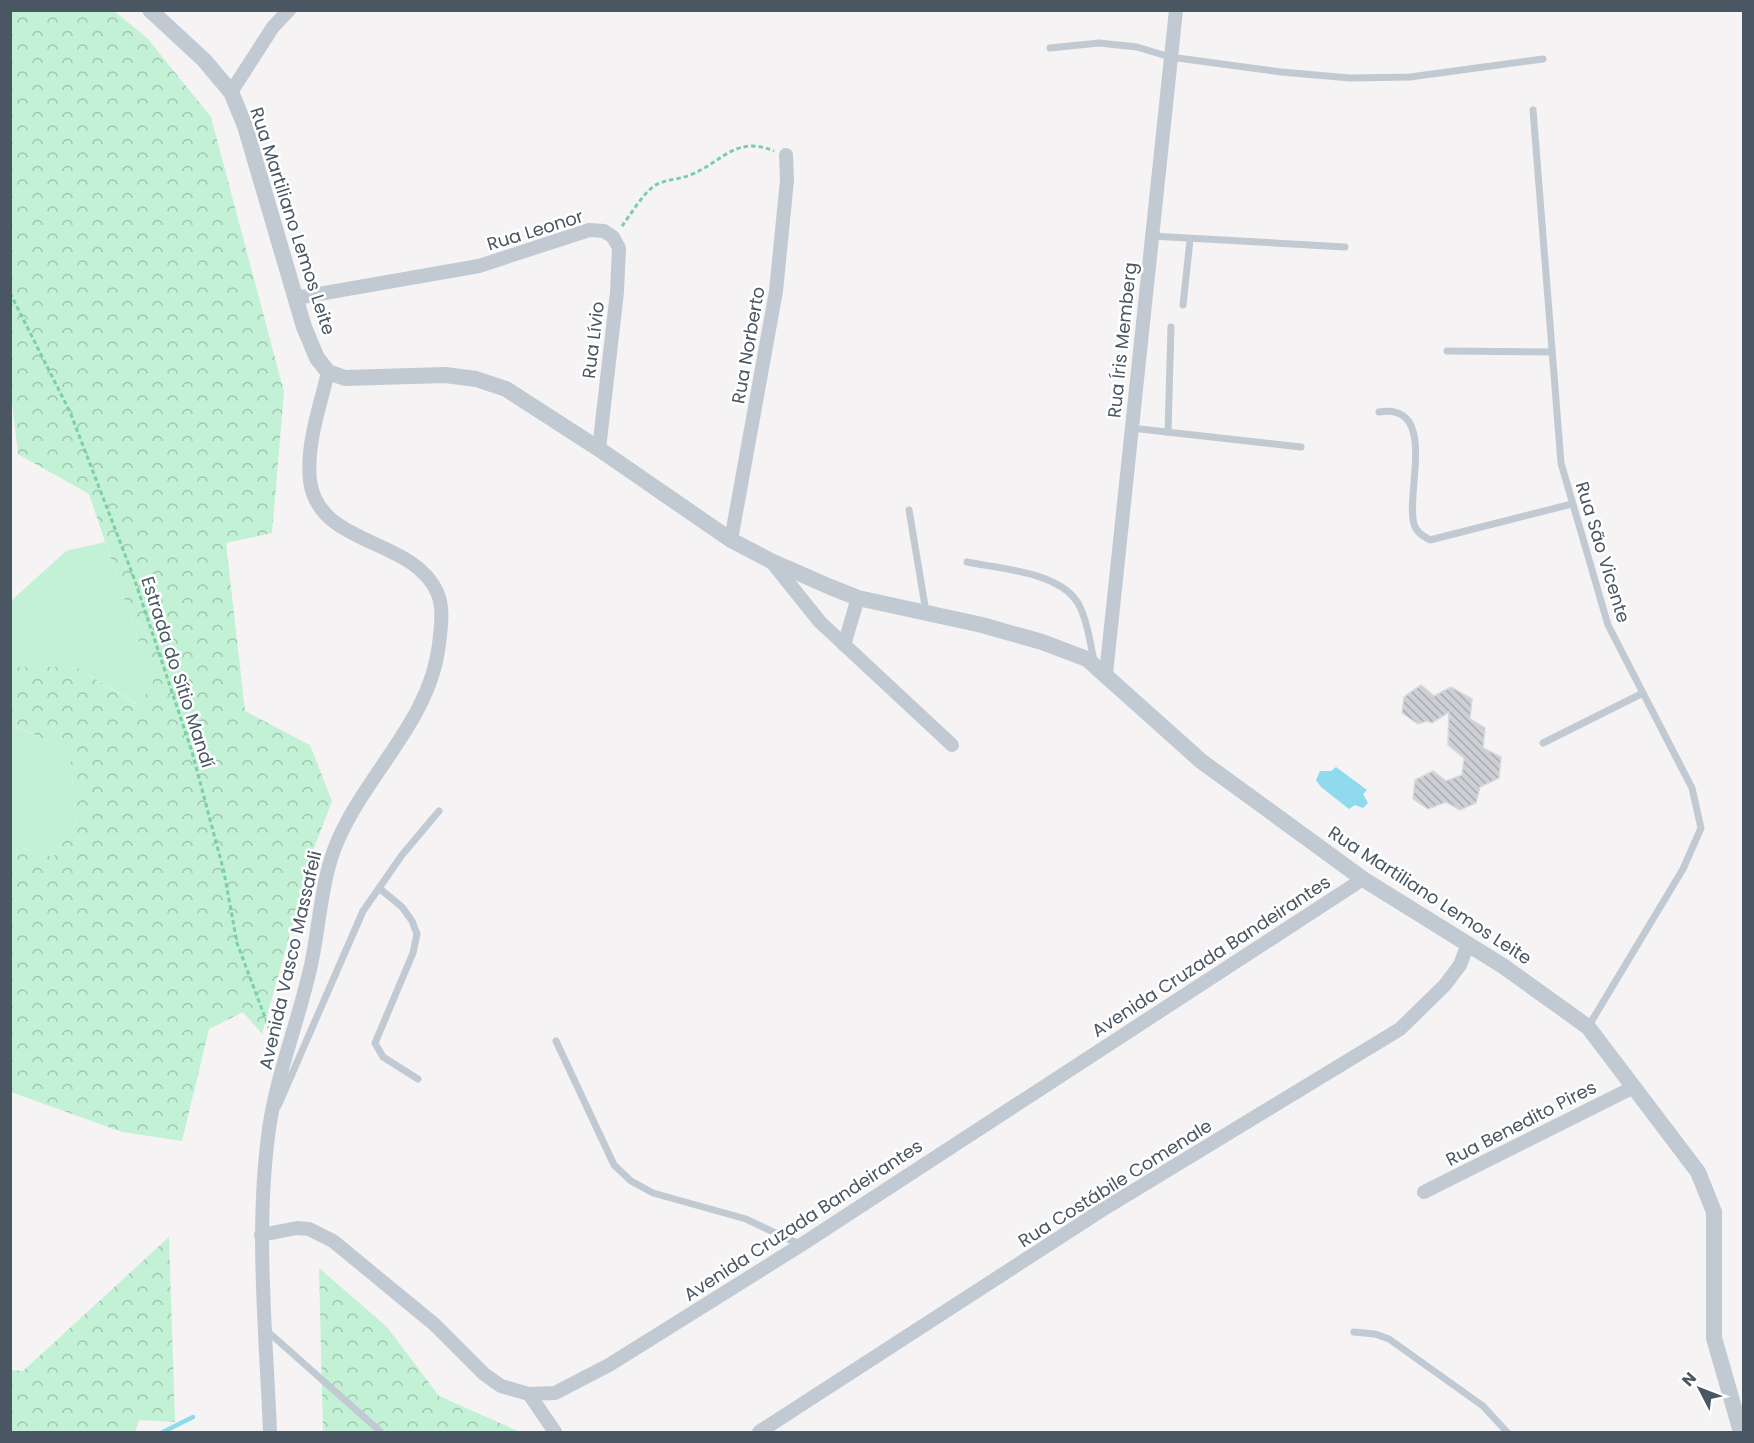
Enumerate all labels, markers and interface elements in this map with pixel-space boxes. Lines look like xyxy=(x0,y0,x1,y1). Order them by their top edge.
street label: Rua Martiliano Lemos Leite xyxy=(244,104,342,338)
street label: Rua Leonor xyxy=(484,203,587,257)
street label: Rua Íris Memberg xyxy=(1101,261,1143,419)
street label: Rua Norberto xyxy=(725,285,771,405)
street label: Rua Lívio xyxy=(576,300,610,380)
street label: Rua São Vicente xyxy=(1570,478,1636,626)
street label: Estrada do Sítio Mandí xyxy=(135,573,221,771)
street label: Rua Martiliano Lemos Leite xyxy=(1323,820,1537,970)
street label: Avenida Vasco Massafeli xyxy=(253,848,327,1072)
street label: Avenida Cruzada Bandeirantes xyxy=(1087,869,1335,1043)
street label: Rua Benedito Pires xyxy=(1441,1074,1601,1172)
street label: Rua Costábile Comenale xyxy=(1013,1113,1217,1253)
street label: Avenida Cruzada Bandeirantes xyxy=(679,1133,927,1307)
north arrow xyxy=(1670,1359,1730,1419)
text: N xyxy=(1677,1367,1702,1391)

